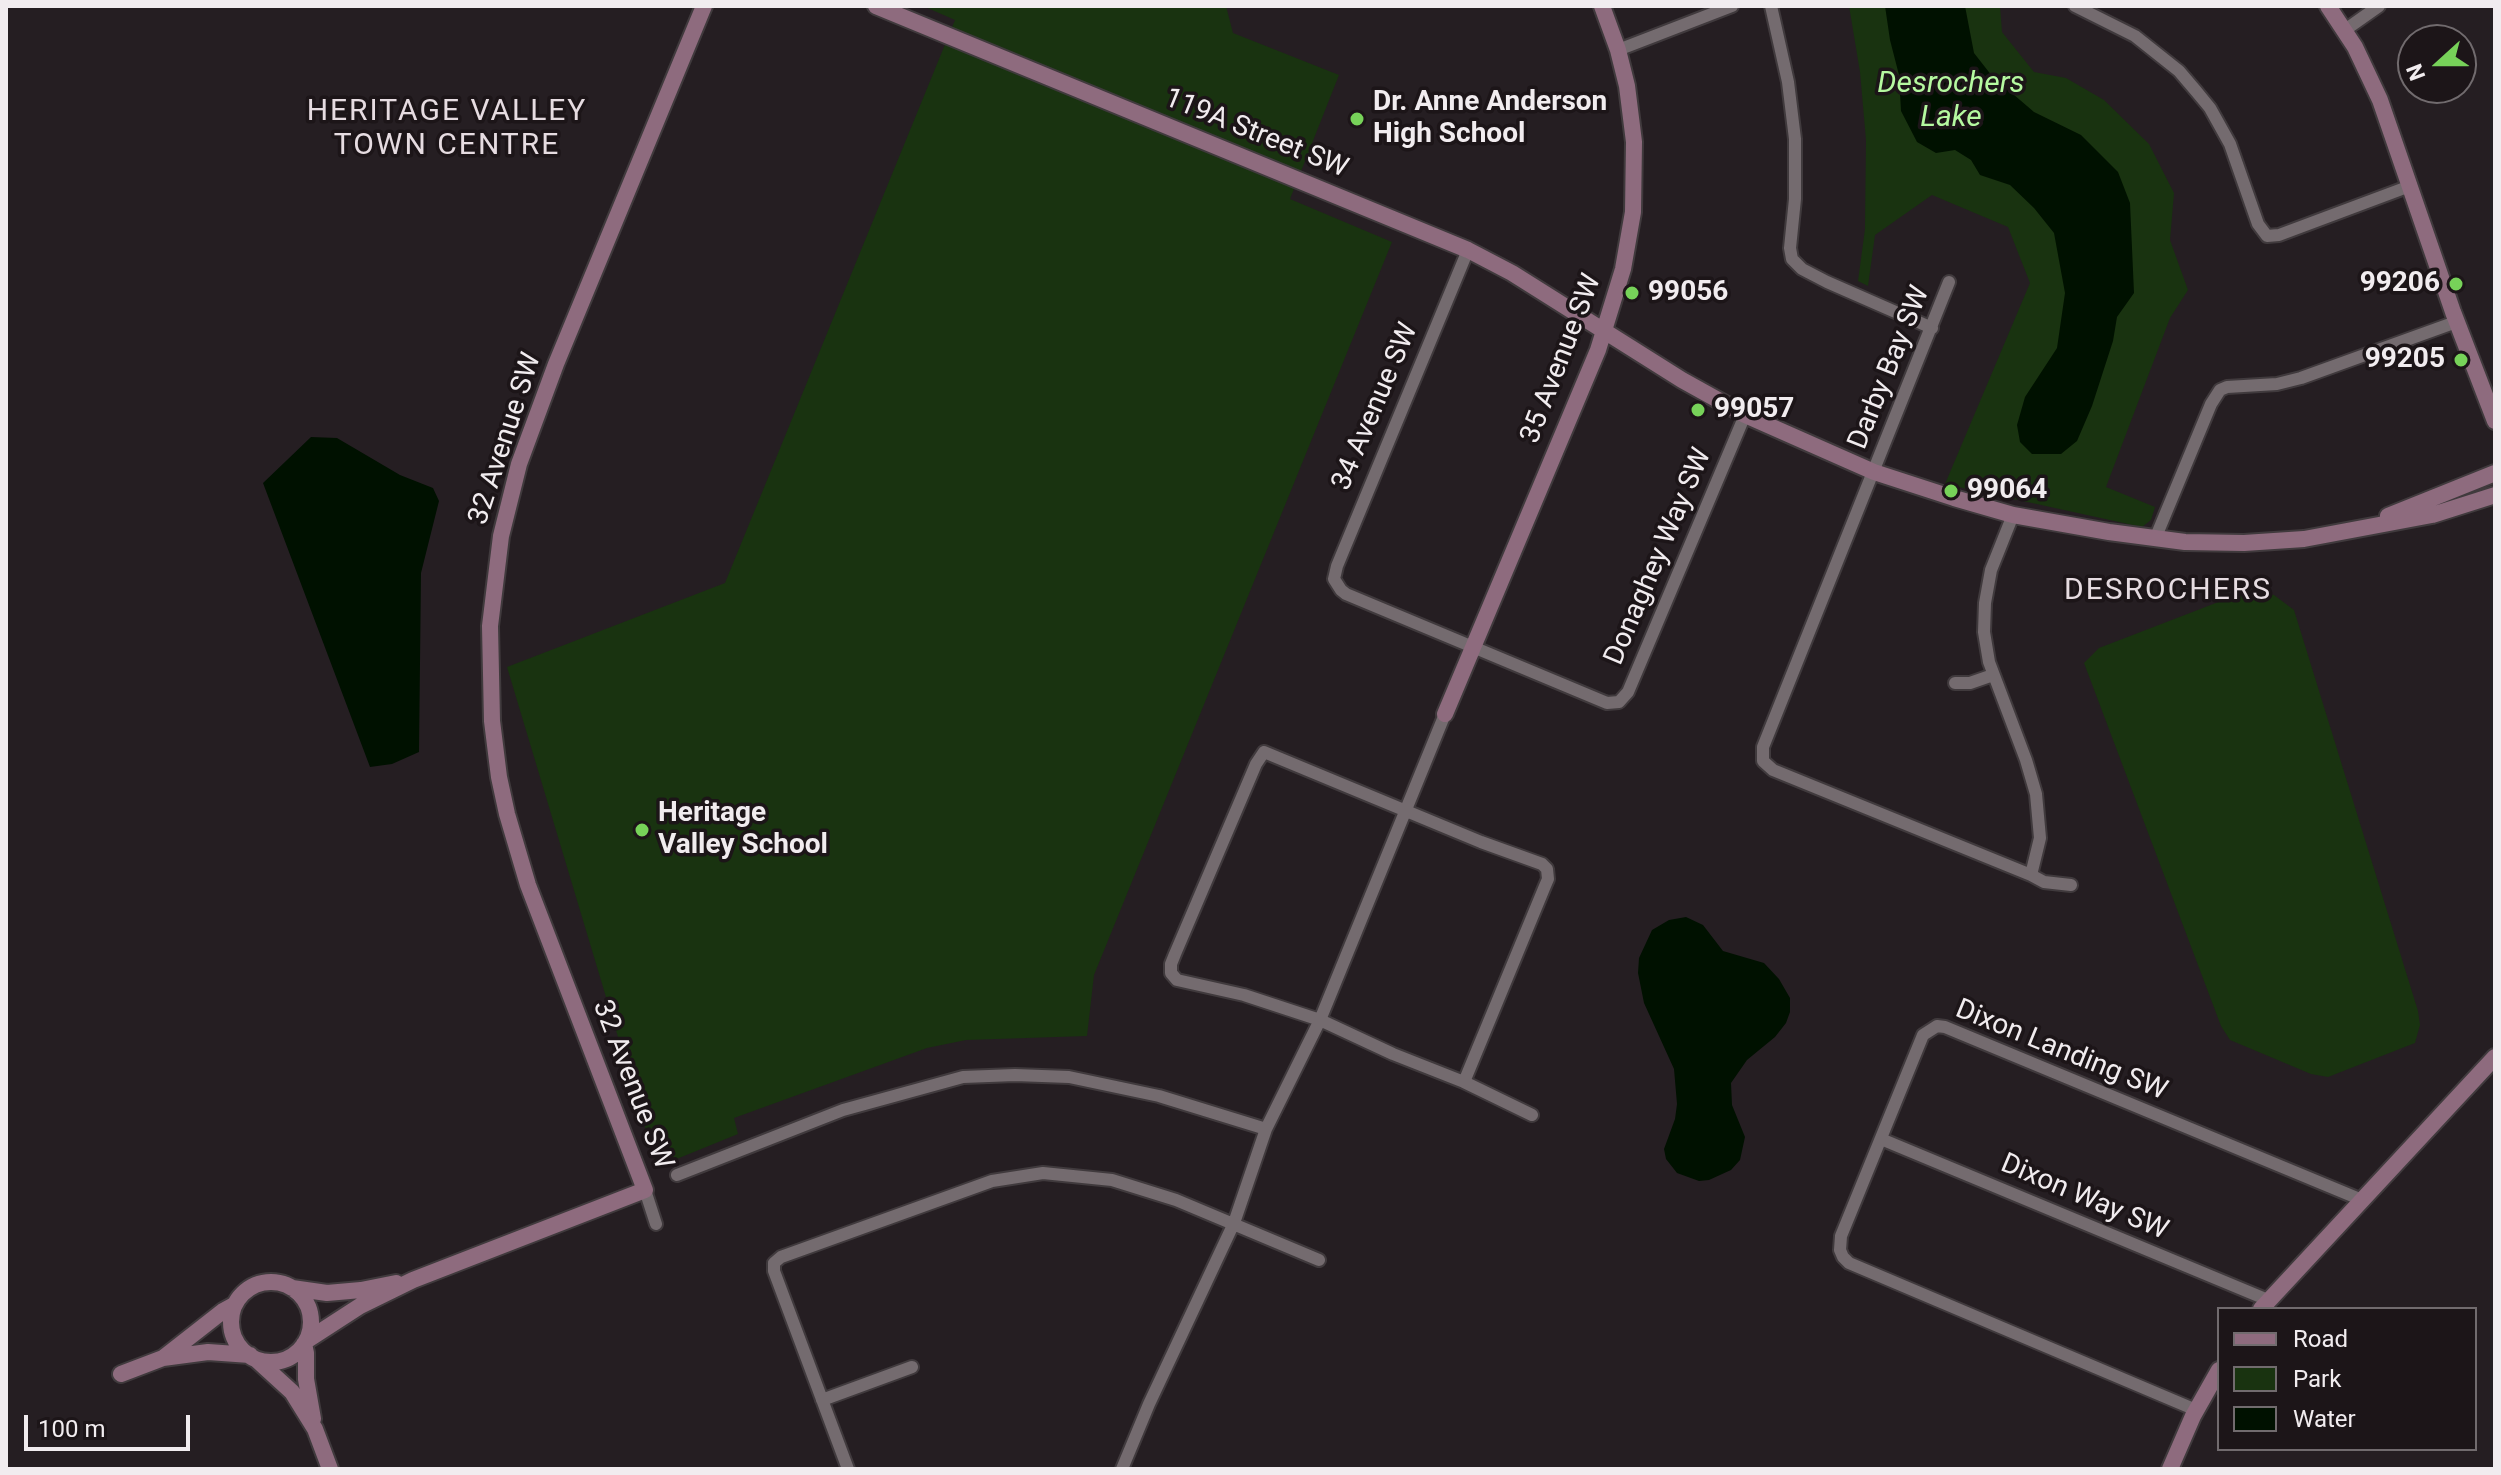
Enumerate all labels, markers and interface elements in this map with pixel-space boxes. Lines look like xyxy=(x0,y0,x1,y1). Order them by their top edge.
north arrow xyxy=(2397,24,2477,104)
text: N xyxy=(2402,60,2430,84)
water label: Desrochers Lake xyxy=(1877,66,2025,136)
street label: 119A Street SW xyxy=(1159,82,1353,186)
place label: Dr. Anne Anderson High School xyxy=(1373,86,1607,152)
district label: HERITAGE VALLEY TOWN CENTRE xyxy=(307,94,587,164)
marker: Dr. Anne Anderson High School xyxy=(1348,110,1366,128)
place label: 99206 xyxy=(2360,267,2440,301)
street label: 35 Avenue SW xyxy=(1514,270,1610,448)
marker: 99206 xyxy=(2447,275,2465,293)
place label: 99056 xyxy=(1648,276,1728,310)
street label: Darby Bay SW xyxy=(1842,282,1938,454)
marker: 99056 xyxy=(1623,284,1641,302)
street label: 34 Avenue SW xyxy=(1326,318,1426,496)
place label: 99205 xyxy=(2365,343,2445,377)
street label: 32 Avenue SW xyxy=(462,349,550,529)
marker: 99205 xyxy=(2452,351,2470,369)
place label: 99057 xyxy=(1714,393,1794,427)
marker: 99057 xyxy=(1689,401,1707,419)
street label: Donaghey Way SW xyxy=(1598,444,1720,670)
place label: 99064 xyxy=(1967,474,2047,508)
marker: 99064 xyxy=(1942,482,1960,500)
district label: DESROCHERS xyxy=(2064,573,2272,609)
place label: Heritage Valley School xyxy=(658,797,828,863)
marker: Heritage Valley School xyxy=(633,821,651,839)
street label: Dixon Landing SW xyxy=(1950,993,2172,1109)
street label: 32 Avenue SW xyxy=(584,996,680,1174)
street label: Dixon Way SW xyxy=(1995,1148,2173,1248)
legend xyxy=(2217,1307,2477,1451)
text: Road xyxy=(2293,1325,2348,1353)
text: Park xyxy=(2293,1365,2341,1393)
scale bar xyxy=(28,1399,194,1449)
text: Water xyxy=(2293,1405,2356,1433)
text: 100 m xyxy=(38,1415,105,1443)

